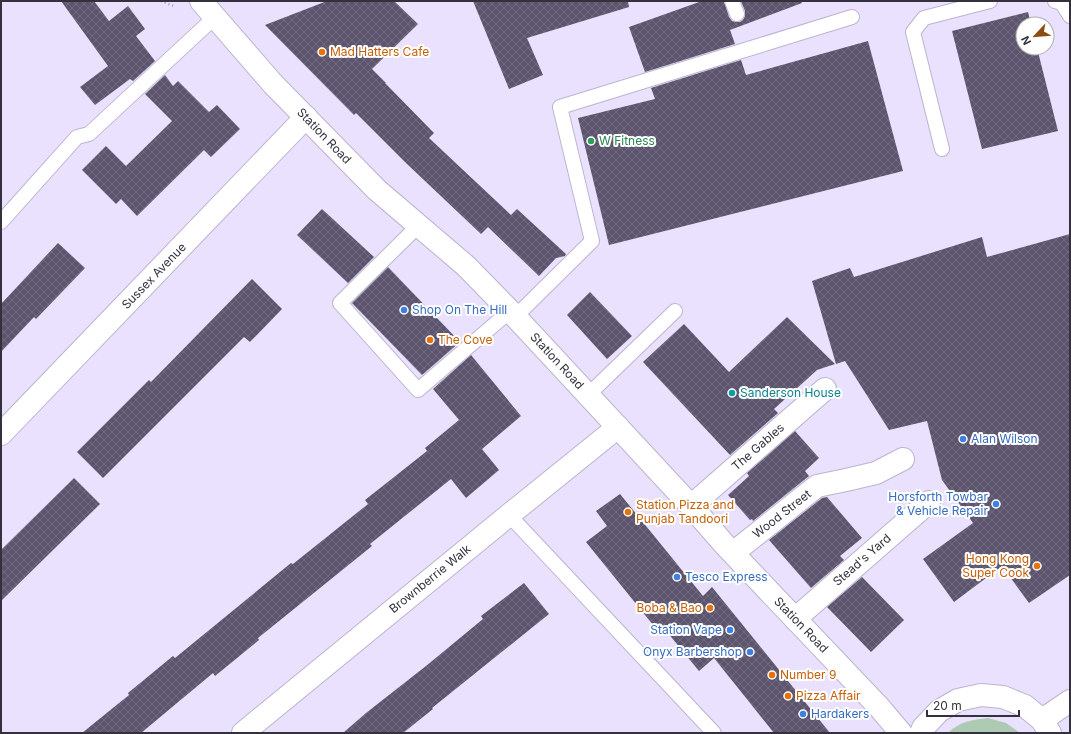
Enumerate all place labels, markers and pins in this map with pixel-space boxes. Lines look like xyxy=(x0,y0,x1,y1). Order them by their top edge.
place label: Mad Hatters Cafe xyxy=(330,44,429,59)
marker: Mad Hatters Cafe xyxy=(317,47,327,57)
place label: W Fitness xyxy=(599,133,655,148)
marker: W Fitness xyxy=(586,136,596,146)
place label: Shop On The Hill xyxy=(412,302,507,317)
marker: Shop On The Hill xyxy=(399,305,409,315)
place label: The Cove xyxy=(438,332,492,347)
marker: The Cove xyxy=(425,335,435,345)
place label: Sanderson House xyxy=(740,385,841,400)
marker: Sanderson House xyxy=(727,388,737,398)
place label: Alan Wilson xyxy=(971,431,1038,446)
marker: Alan Wilson xyxy=(958,434,968,444)
place label: Horsforth Towbar & Vehicle Repair xyxy=(888,489,988,518)
place label: Station Pizza and Punjab Tandoori xyxy=(636,497,734,526)
marker: Horsforth Towbar & Vehicle Repair xyxy=(991,499,1001,509)
marker: Station Pizza and Punjab Tandoori xyxy=(623,507,633,517)
place label: Hong Kong Super Cook xyxy=(962,551,1029,580)
marker: Hong Kong Super Cook xyxy=(1032,561,1042,571)
place label: Tesco Express xyxy=(685,569,768,584)
marker: Tesco Express xyxy=(672,572,682,582)
place label: Boba & Bao xyxy=(636,600,702,615)
marker: Boba & Bao xyxy=(705,603,715,613)
place label: Station Vape xyxy=(650,622,722,637)
marker: Station Vape xyxy=(725,625,735,635)
place label: Onyx Barbershop xyxy=(643,644,742,659)
marker: Onyx Barbershop xyxy=(745,647,755,657)
place label: Number 9 xyxy=(780,667,836,682)
marker: Number 9 xyxy=(767,670,777,680)
place label: Pizza Affair xyxy=(796,688,861,703)
marker: Pizza Affair xyxy=(783,691,793,701)
place label: Hardakers xyxy=(811,706,869,721)
marker: Hardakers xyxy=(798,709,808,719)

